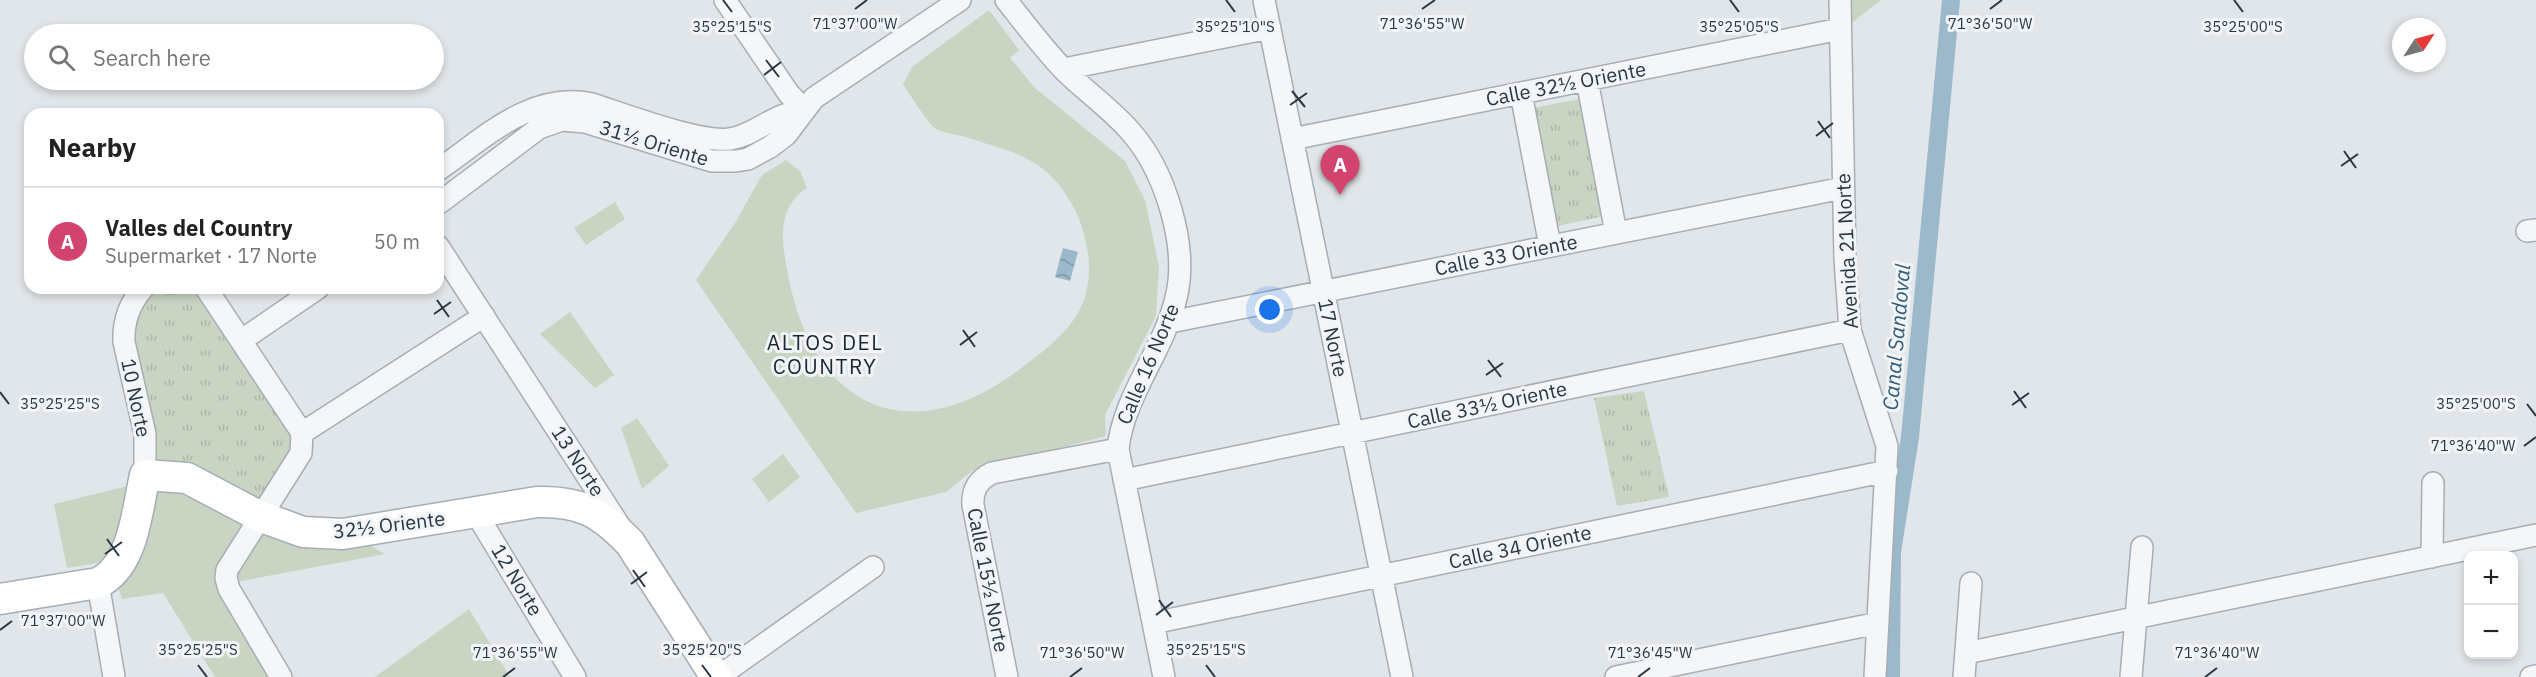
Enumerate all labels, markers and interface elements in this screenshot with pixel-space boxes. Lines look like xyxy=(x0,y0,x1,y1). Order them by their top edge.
text: 71°37'00"W xyxy=(813,14,898,33)
text: 71°36'55"W xyxy=(1380,14,1465,33)
text: 71°36'50"W xyxy=(1948,14,2033,33)
text: 35°25'15"S xyxy=(692,17,772,36)
text: 35°25'10"S xyxy=(1195,17,1275,36)
text: 35°25'05"S xyxy=(1699,17,1779,36)
text: 35°25'00"S xyxy=(2203,17,2283,36)
north arrow xyxy=(2392,18,2446,72)
search box xyxy=(24,24,444,90)
icon: search xyxy=(45,41,78,74)
text: Search here xyxy=(93,43,211,72)
street label: Calle 32½ Oriente xyxy=(1484,55,1648,112)
street label: 31½ Oriente xyxy=(596,113,712,172)
text: Nearby xyxy=(48,130,136,164)
pin: A xyxy=(1320,146,1360,195)
street label: Avenida 21 Norte xyxy=(1829,172,1864,330)
text: Valles del Country xyxy=(105,213,293,242)
street label: Calle 33 Oriente xyxy=(1432,227,1580,282)
text: A xyxy=(61,228,74,255)
text: 50 m xyxy=(374,228,420,255)
text: Supermarket · 17 Norte xyxy=(105,242,317,269)
water label: Canal Sandoval xyxy=(1876,262,1916,411)
your location xyxy=(1255,295,1284,324)
street label: 17 Norte xyxy=(1312,296,1355,380)
street label: Calle 16 Norte xyxy=(1110,299,1185,428)
district label: ALTOS DEL COUNTRY xyxy=(767,328,883,380)
street label: 10 Norte xyxy=(115,356,158,440)
street label: Calle 33½ Oriente xyxy=(1405,374,1569,435)
text: 35°25'25"S xyxy=(20,394,100,413)
text: 35°25'00"S xyxy=(2436,394,2516,413)
street label: 13 Norte xyxy=(545,420,611,501)
text: 71°36'40"W xyxy=(2431,436,2516,455)
street label: 32½ Oriente xyxy=(331,504,447,545)
street label: Calle 15½ Norte xyxy=(961,505,1016,654)
street label: Calle 34 Oriente xyxy=(1446,518,1594,575)
street label: 12 Norte xyxy=(485,539,549,621)
map controls xyxy=(2464,551,2518,659)
button: + xyxy=(2464,551,2518,605)
button: − xyxy=(2464,605,2518,659)
text: 71°37'00"W xyxy=(21,611,106,630)
text: 35°25'25"S xyxy=(158,640,238,659)
text: 35°25'20"S xyxy=(662,640,742,659)
text: 35°25'15"S xyxy=(1166,640,1246,659)
text: 71°36'55"W xyxy=(473,643,558,662)
text: 71°36'50"W xyxy=(1040,643,1125,662)
text: 71°36'45"W xyxy=(1608,643,1693,662)
text: 71°36'40"W xyxy=(2175,643,2260,662)

